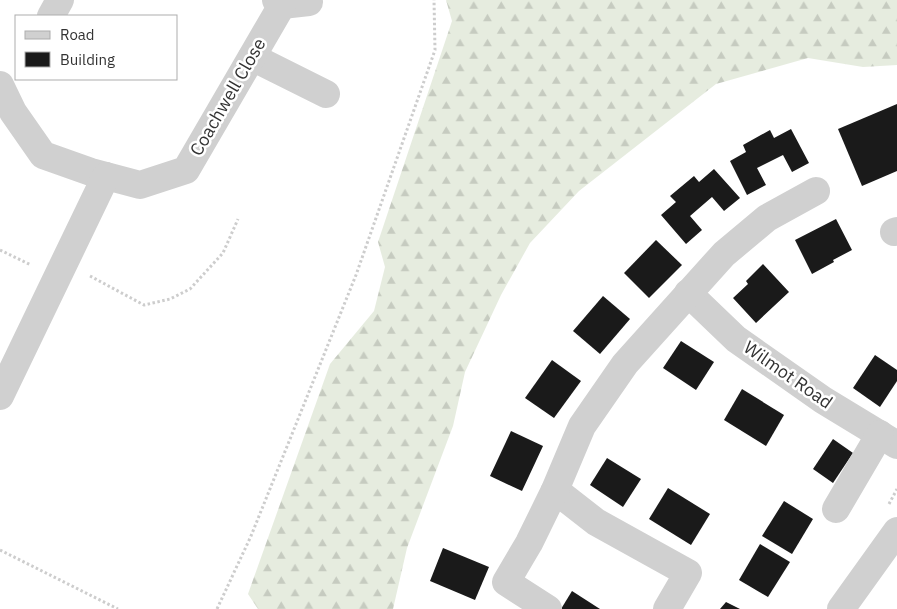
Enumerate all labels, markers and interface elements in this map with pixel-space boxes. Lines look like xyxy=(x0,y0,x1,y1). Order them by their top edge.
legend xyxy=(15,15,178,80)
text: Road xyxy=(60,25,95,44)
street label: Coachwell Close xyxy=(184,34,271,160)
text: Building xyxy=(60,50,115,69)
street label: Wilmot Road xyxy=(739,336,837,414)

